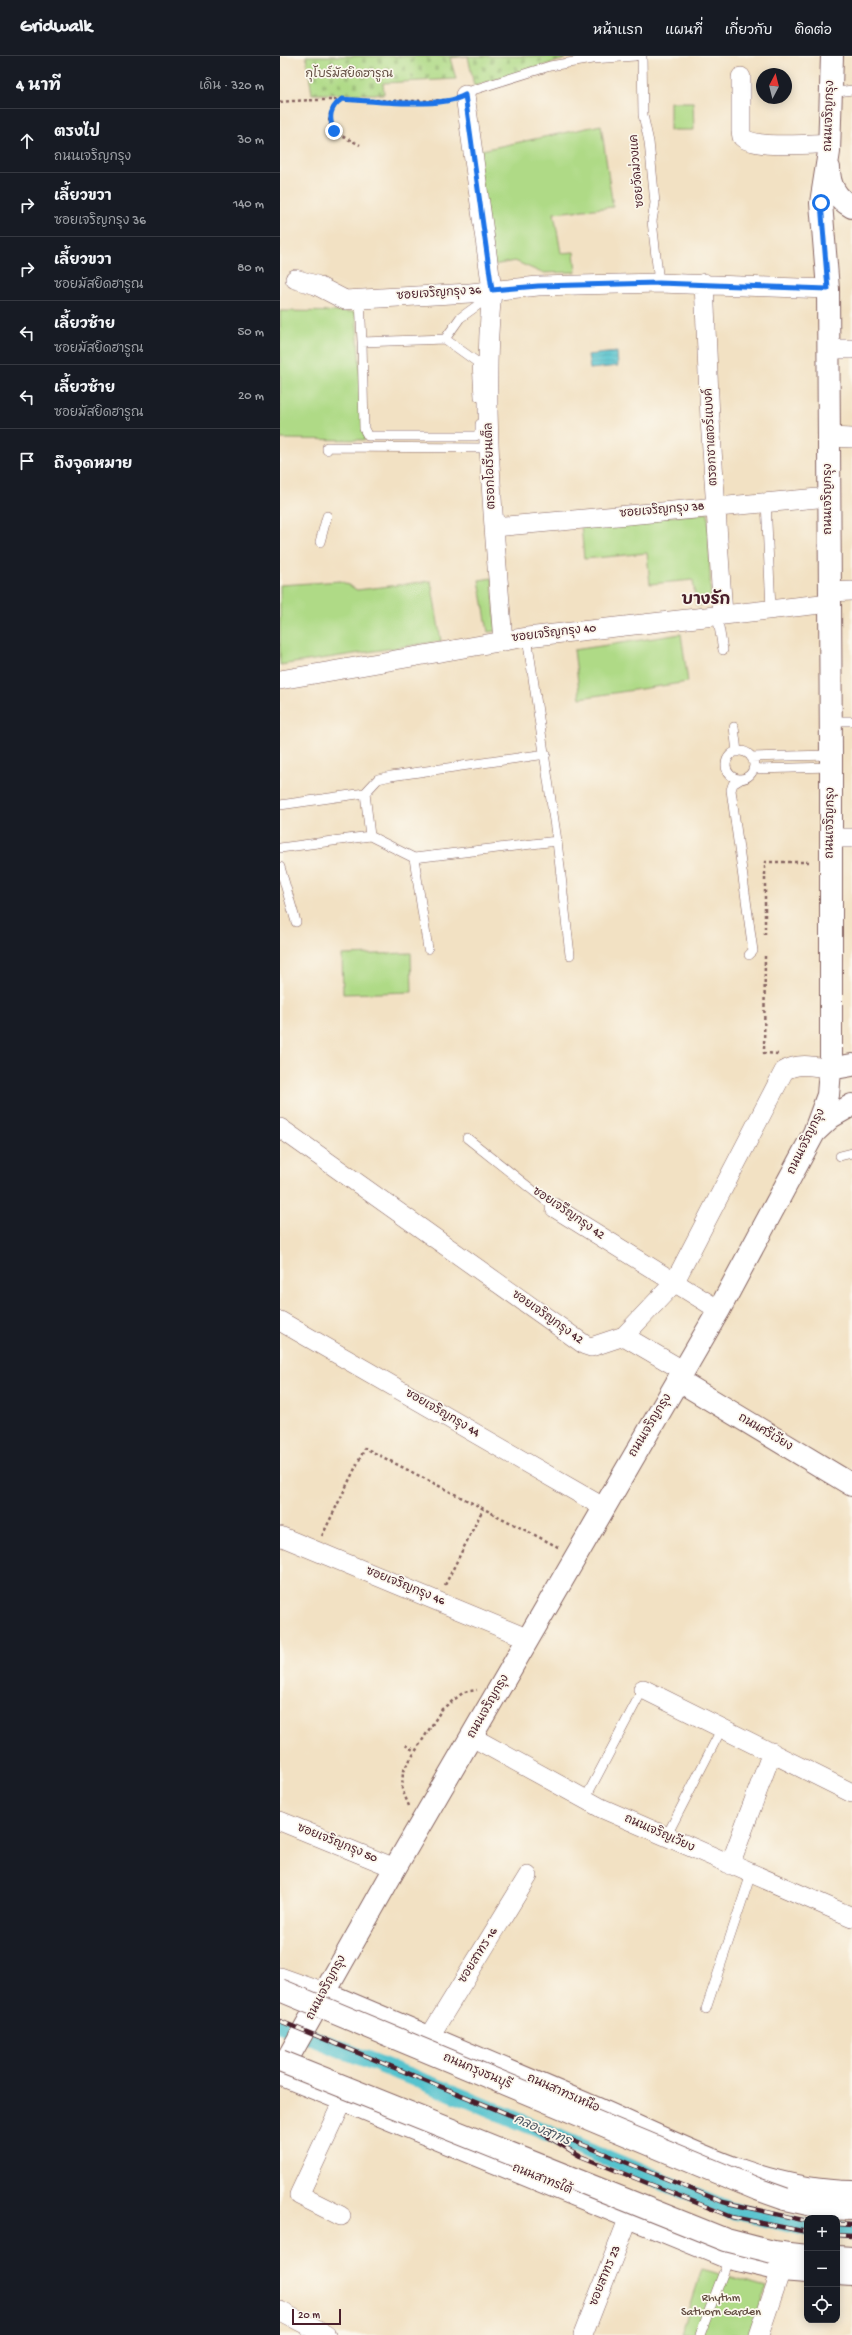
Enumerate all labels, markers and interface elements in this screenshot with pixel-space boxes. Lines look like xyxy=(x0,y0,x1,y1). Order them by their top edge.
text: Gridwalk xyxy=(20,16,92,39)
text: หน้าแรก xyxy=(593,23,643,40)
text: แผนที่ xyxy=(665,23,703,40)
text: เกี่ยวกับ xyxy=(725,23,772,40)
text: ติดต่อ xyxy=(794,23,832,40)
park label: กุโบร์มัสยิดฮารูณ xyxy=(305,65,393,82)
north arrow xyxy=(756,68,792,104)
text: 4 นาที xyxy=(16,77,61,97)
text: เดิน · 320 m xyxy=(199,79,264,94)
street label: ถนนเจริญกรุง xyxy=(820,80,838,152)
route end xyxy=(325,122,343,140)
text: ตรงไป xyxy=(54,124,100,142)
icon: ahead xyxy=(16,130,38,152)
text: 30 m xyxy=(238,133,264,148)
street label: ซอยวัดม่วงแค xyxy=(625,134,648,209)
text: ถนนเจริญกรุง xyxy=(54,150,131,165)
text: เลี้ยวขวา xyxy=(54,188,112,206)
icon: right xyxy=(16,194,38,216)
route start xyxy=(812,194,830,212)
text: 140 m xyxy=(233,197,264,212)
text: ซอยเจริญกรุง 36 xyxy=(54,214,146,229)
text: เลี้ยวขวา xyxy=(54,252,112,270)
icon: right xyxy=(16,258,38,280)
text: 80 m xyxy=(237,261,264,276)
text: ซอยมัสยิดฮารูณ xyxy=(54,278,143,293)
street label: ซอยเจริญกรุง 36 xyxy=(396,282,483,304)
text: เลี้ยวซ้าย xyxy=(54,316,115,334)
icon: left xyxy=(16,322,38,344)
text: 50 m xyxy=(237,325,264,340)
text: ซอยมัสยิดฮารูณ xyxy=(54,342,143,357)
text: เลี้ยวซ้าย xyxy=(54,380,115,398)
icon: left xyxy=(16,386,38,408)
street label: ตรอกชาเตอร์แบงค์ xyxy=(699,388,722,486)
text: 20 m xyxy=(238,389,264,404)
text: ซอยมัสยิดฮารูณ xyxy=(54,406,143,421)
street label: ตรอกโอเรียนเต็ล xyxy=(479,422,500,510)
icon: arrive xyxy=(16,450,38,472)
text: ถึงจุดหมาย xyxy=(54,456,132,474)
street label: ถนนเจริญกรุง xyxy=(820,463,836,535)
street label: ซอยเจริญกรุง 38 xyxy=(619,498,705,522)
district label: บางรัก xyxy=(682,589,730,611)
street label: ซอยเจริญกรุง 40 xyxy=(511,620,597,646)
street label: ถนนเจริญกรุง xyxy=(821,787,839,859)
street label: ถนนเจริญกรุง xyxy=(783,1106,829,1177)
street label: ซอยเจรืญกรุง 42 xyxy=(529,1182,609,1243)
street label: ซอยเจริญกรุง 42 xyxy=(509,1287,587,1348)
street label: ซอยเจริญกรุง 44 xyxy=(402,1385,483,1441)
street label: ถนนเจริญกรุง xyxy=(625,1391,675,1460)
street label: ถนนศรีเวียง xyxy=(735,1410,796,1455)
street label: ซอยเจริญกรุง 46 xyxy=(363,1563,448,1610)
street label: ถนนเจริญกรุง xyxy=(463,1672,513,1741)
street label: ถนนเจริญเวียง xyxy=(622,1810,697,1856)
street label: ซอยเจริญกรุง 50 xyxy=(295,1820,380,1867)
street label: ซอยสาทร 16 xyxy=(456,1925,502,1986)
street label: ถนนเจริญกรุง xyxy=(302,1952,350,2023)
street label: ถนนกรุงธนบุรี xyxy=(441,2049,515,2093)
street label: ถนนสาทรเหนือ xyxy=(525,2069,603,2116)
water label: คลองสาทร xyxy=(512,2112,574,2150)
street label: ถนนสาทรใต้ xyxy=(510,2159,575,2198)
map controls xyxy=(804,2215,840,2323)
button: + xyxy=(804,2215,840,2251)
street label: ซอยสาทร 23 xyxy=(588,2244,624,2308)
button: − xyxy=(804,2251,840,2287)
button: locate xyxy=(804,2287,840,2323)
park label: Rhythm Sathorn Garden xyxy=(681,2292,761,2320)
scale bar xyxy=(292,2307,341,2326)
text: 20 m xyxy=(298,2310,320,2322)

